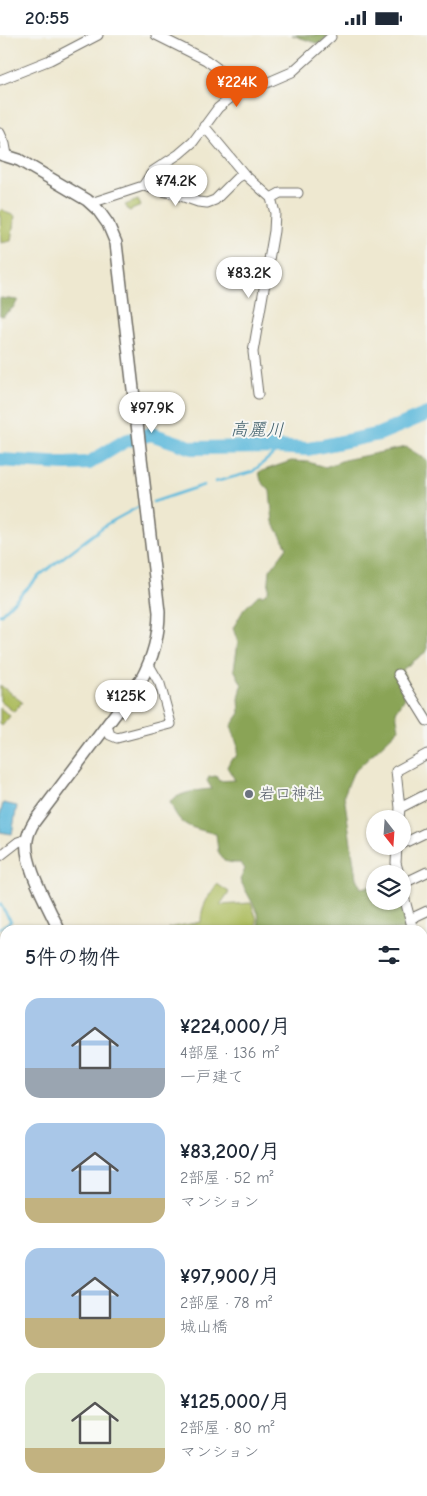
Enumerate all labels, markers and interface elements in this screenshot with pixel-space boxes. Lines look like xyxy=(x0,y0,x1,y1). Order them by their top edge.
text: 20:55 xyxy=(25,7,69,29)
pin: ¥224K xyxy=(202,65,272,108)
text: ¥224K xyxy=(217,73,257,91)
pin: ¥74.2K xyxy=(135,165,217,207)
text: ¥74.2K xyxy=(155,172,197,190)
pin: ¥83.2K xyxy=(208,257,290,299)
text: ¥83.2K xyxy=(227,264,271,282)
pin: ¥97.9K xyxy=(111,391,193,434)
text: ¥97.9K xyxy=(130,399,174,417)
water label: 高麗川 xyxy=(230,419,284,441)
pin: ¥125K xyxy=(91,679,161,722)
text: ¥125K xyxy=(106,687,146,705)
place label: 岩口神社 xyxy=(259,785,323,803)
marker: 岩口神社 xyxy=(243,788,255,800)
north arrow xyxy=(366,810,411,855)
map controls xyxy=(366,810,411,910)
button: layers xyxy=(366,865,411,910)
icon: filters xyxy=(375,941,403,969)
text: 5件の物件 xyxy=(25,945,120,969)
text: ¥224,000/月 xyxy=(180,1014,291,1038)
icon: home xyxy=(65,1018,125,1078)
text: 4部屋 · 136 m² xyxy=(180,1044,279,1062)
text: 一戸建て xyxy=(180,1068,244,1086)
text: ¥83,200/月 xyxy=(180,1139,280,1163)
icon: home xyxy=(65,1143,125,1203)
text: 2部屋 · 52 m² xyxy=(180,1169,273,1187)
text: マンション xyxy=(180,1193,259,1211)
text: ¥97,900/月 xyxy=(180,1264,280,1288)
icon: home xyxy=(65,1268,125,1328)
text: 2部屋 · 78 m² xyxy=(180,1294,272,1312)
text: 城山橋 xyxy=(180,1318,228,1336)
text: ¥125,000/月 xyxy=(180,1389,290,1413)
icon: home xyxy=(65,1393,125,1453)
text: 2部屋 · 80 m² xyxy=(180,1419,274,1437)
text: マンション xyxy=(180,1443,259,1461)

